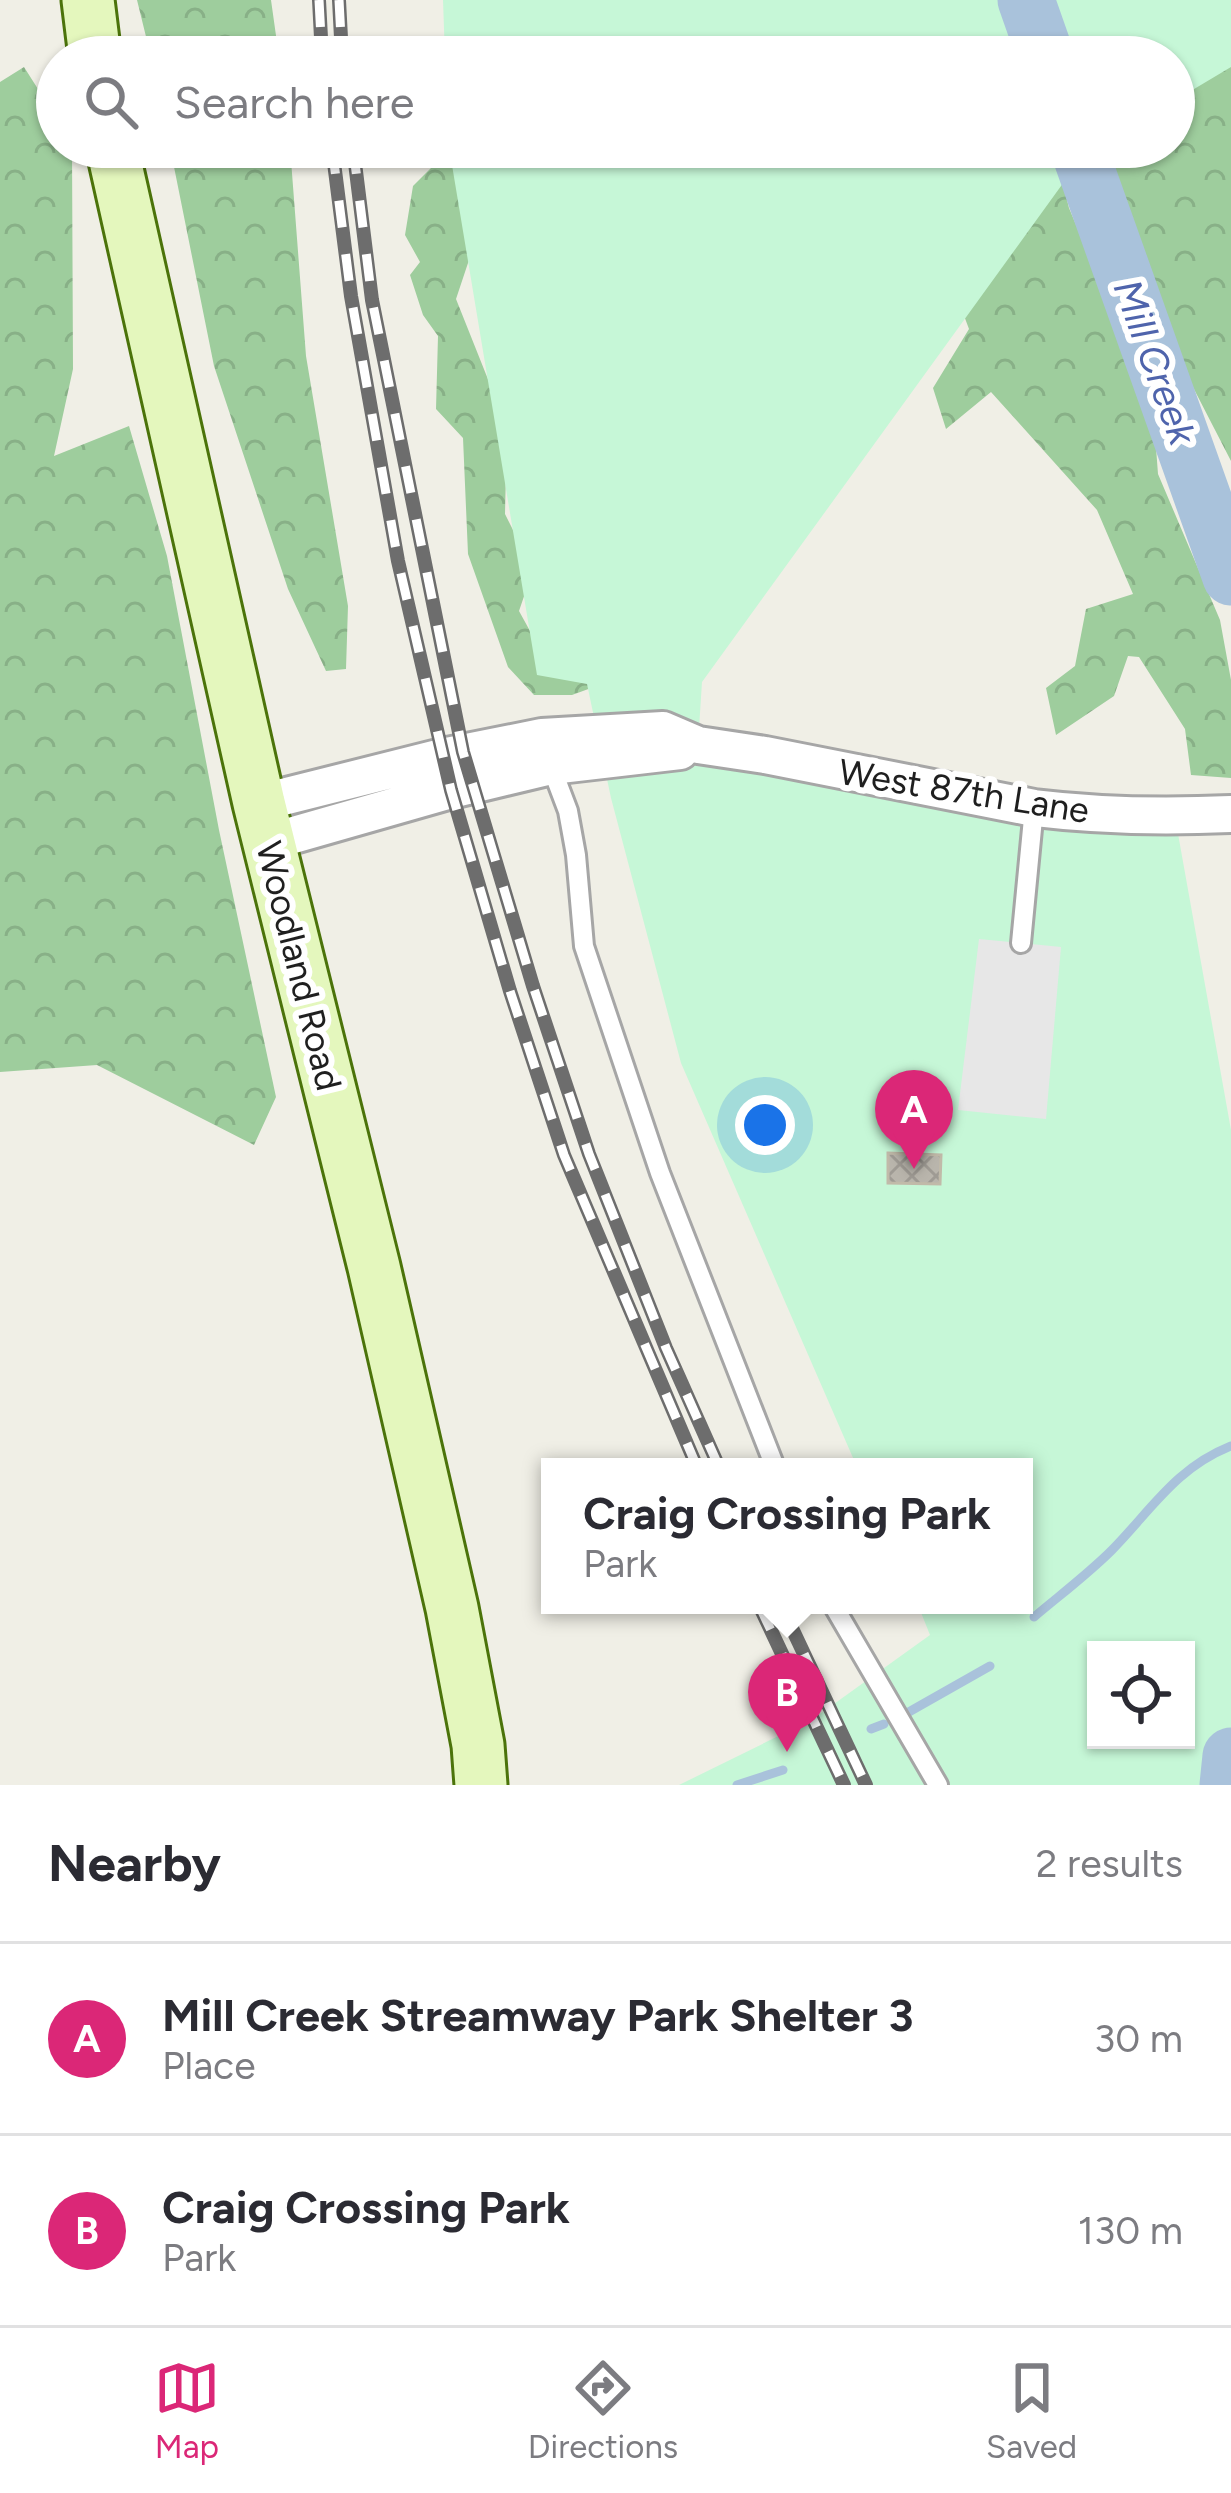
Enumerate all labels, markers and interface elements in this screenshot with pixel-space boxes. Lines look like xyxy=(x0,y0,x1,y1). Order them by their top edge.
search box xyxy=(36,36,1195,168)
icon: search xyxy=(78,69,144,135)
text: Search here xyxy=(174,75,414,129)
water label: Mill Creek xyxy=(1103,273,1207,452)
street label: West 87th Lane xyxy=(836,750,1092,832)
street label: Woodland Road xyxy=(247,837,351,1095)
pin: A xyxy=(875,1070,953,1169)
your location xyxy=(735,1095,795,1155)
popup xyxy=(541,1458,1033,1614)
text: Craig Crossing Park xyxy=(583,1486,991,1540)
text: Park xyxy=(583,1540,657,1587)
map controls xyxy=(1087,1641,1195,1749)
button: locate xyxy=(1087,1641,1195,1749)
pin: B xyxy=(748,1653,826,1752)
text: Nearby xyxy=(48,1833,221,1894)
text: 2 results xyxy=(1036,1840,1183,1887)
text: Mill Creek Streamway Park Shelter 3 xyxy=(162,1988,914,2042)
text: A xyxy=(73,2015,101,2062)
text: 30 m xyxy=(1094,2015,1183,2062)
text: Place xyxy=(162,2042,255,2089)
text: Craig Crossing Park xyxy=(162,2180,570,2234)
text: B xyxy=(75,2207,99,2254)
text: 130 m xyxy=(1078,2207,1183,2254)
text: Park xyxy=(162,2234,236,2281)
tab: Map xyxy=(154,2355,220,2466)
tab: Directions xyxy=(528,2355,678,2466)
tab: Saved xyxy=(986,2355,1077,2466)

